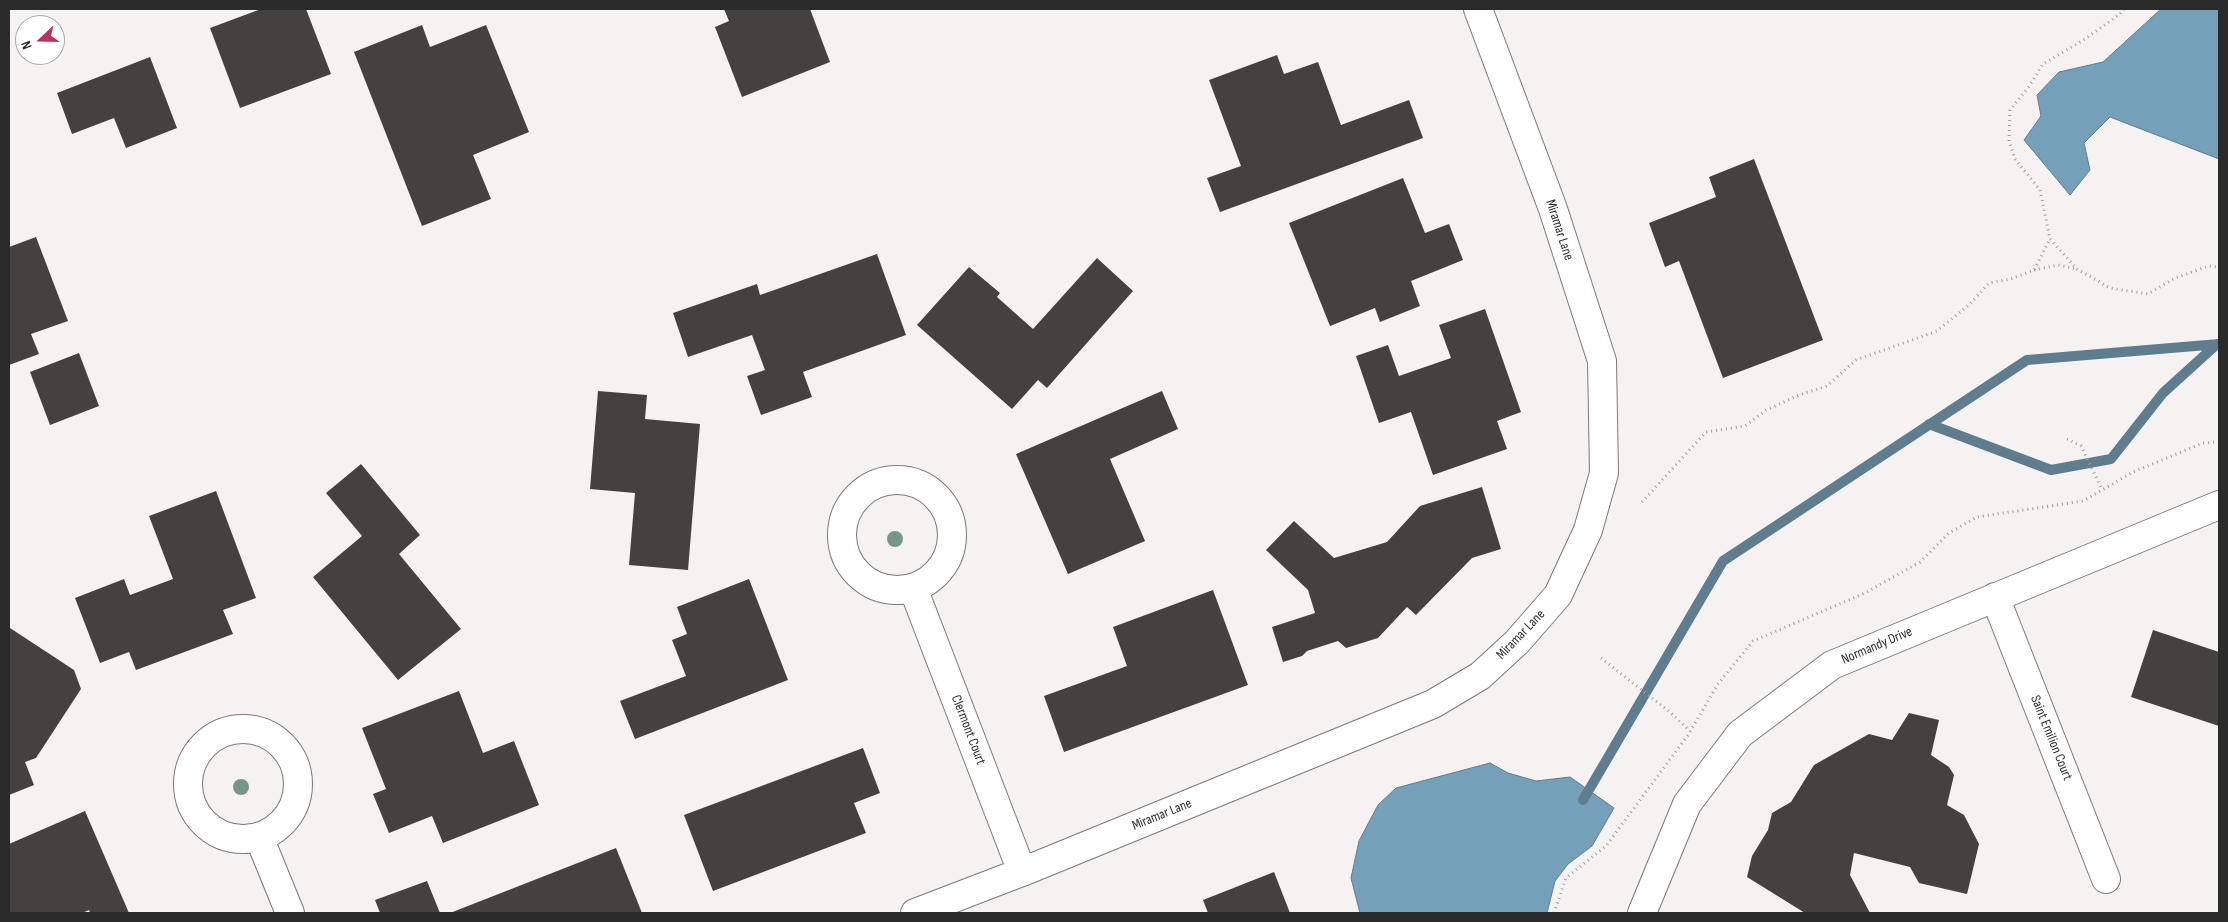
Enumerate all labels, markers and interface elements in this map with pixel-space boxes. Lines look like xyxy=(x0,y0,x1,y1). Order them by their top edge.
north arrow xyxy=(15,15,65,65)
text: N xyxy=(17,39,36,52)
street label: Miramar Lane xyxy=(1541,197,1577,263)
street label: Miramar Lane xyxy=(1493,607,1549,663)
street label: Normandy Drive xyxy=(1839,624,1915,668)
street label: Clermont Court xyxy=(947,693,989,767)
street label: Saint Emilion Court xyxy=(2026,693,2076,783)
street label: Miramar Lane xyxy=(1130,795,1194,835)

